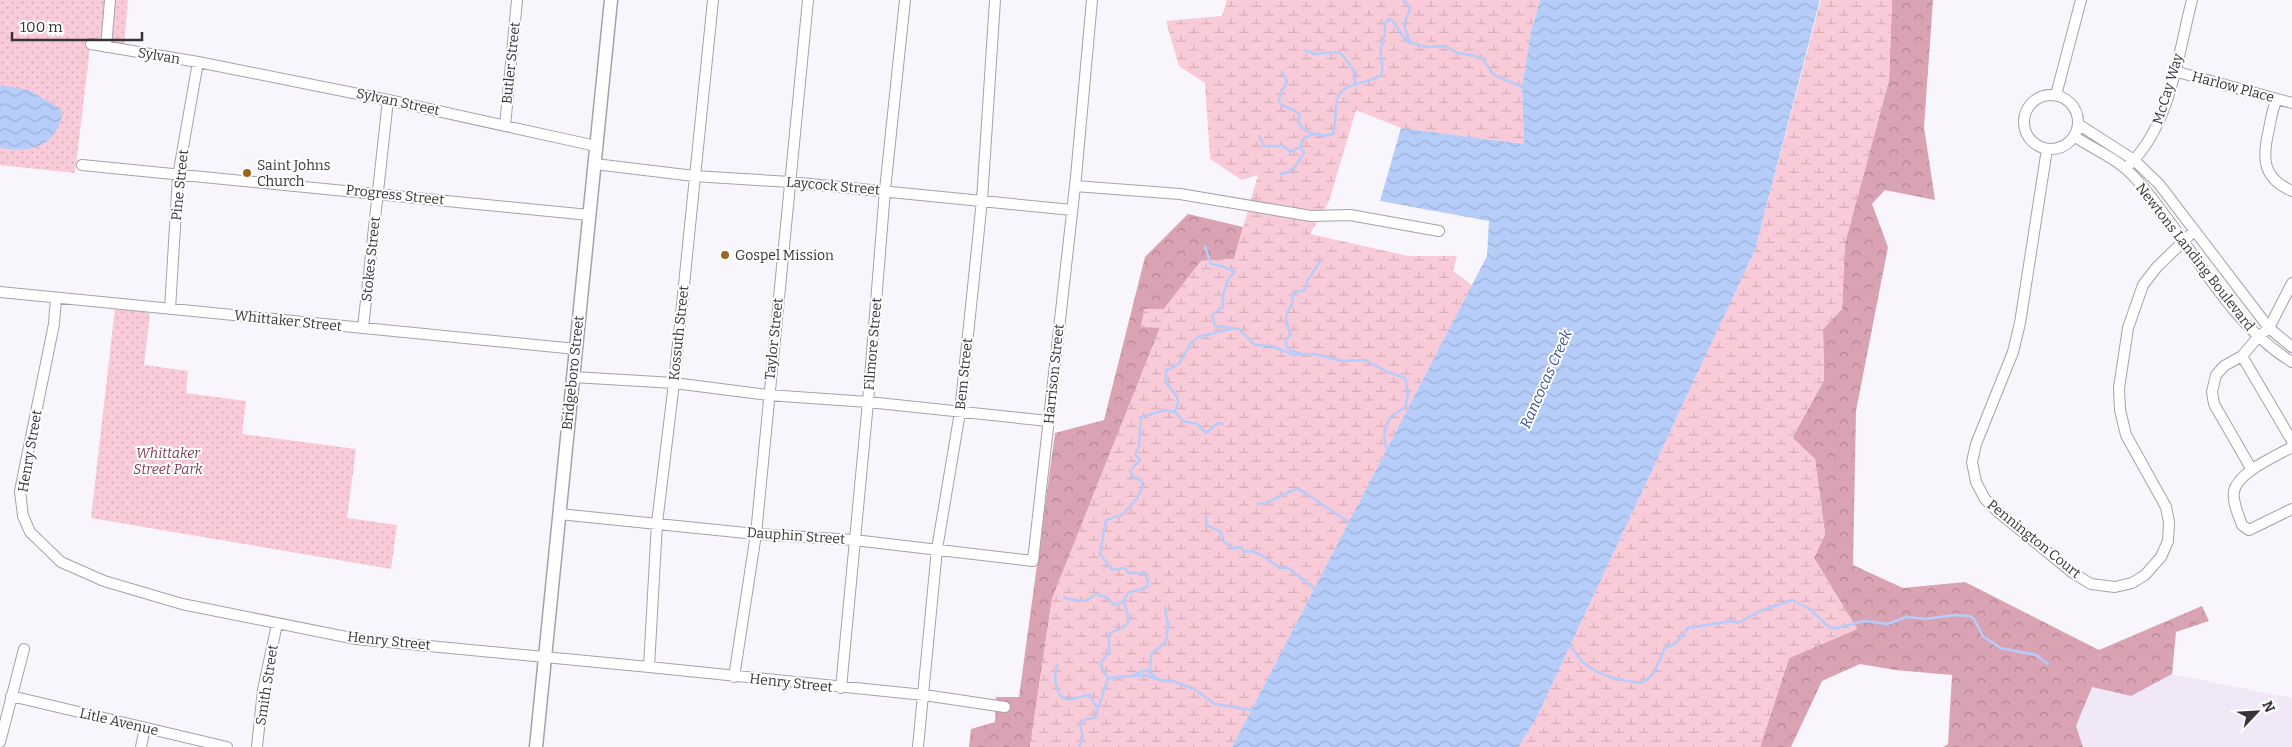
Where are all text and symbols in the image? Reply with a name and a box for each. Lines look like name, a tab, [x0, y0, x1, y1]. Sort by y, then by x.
scale bar	[12, 10, 142, 42]
text: 100 m	[20, 18, 63, 36]
street label: Butler Street	[498, 21, 524, 105]
street label: Sylvan	[137, 44, 181, 68]
street label: McCay Way	[2149, 51, 2187, 127]
street label: Harlow Place	[2190, 68, 2276, 106]
street label: Sylvan Street	[355, 85, 441, 119]
street label: Pine Street	[168, 149, 192, 221]
place label: Saint Johns Church	[257, 157, 330, 190]
marker: Saint Johns Church	[241, 167, 253, 179]
street label: Laycock Street	[785, 173, 881, 199]
street label: Newtons Landing Boulevard	[2132, 180, 2258, 334]
street label: Progress Street	[345, 181, 445, 209]
street label: Stokes Street	[358, 216, 384, 302]
place label: Gospel Mission	[735, 247, 834, 264]
marker: Gospel Mission	[719, 249, 731, 261]
street label: Kossuth Street	[666, 285, 692, 381]
street label: Taylor Street	[761, 297, 787, 381]
street label: Filmore Street	[860, 297, 886, 391]
street label: Whittaker Street	[233, 307, 343, 335]
street label: Bridgeboro Street	[559, 315, 587, 431]
street label: Harrison Street	[1040, 323, 1068, 425]
water label: Rancocas Creek	[1516, 326, 1576, 431]
street label: Bem Street	[952, 337, 976, 411]
street label: Henry Street	[14, 408, 46, 494]
park label: Whittaker Street Park	[133, 445, 203, 478]
street label: Pennington Court	[1984, 496, 2084, 582]
street label: Dauphin Street	[746, 524, 846, 548]
street label: Henry Street	[347, 628, 431, 654]
street label: Smith Street	[252, 643, 282, 727]
street label: Henry Street	[749, 670, 833, 696]
north arrow	[2232, 687, 2282, 737]
text: N	[2258, 698, 2278, 715]
street label: Litle Avenue	[78, 705, 160, 739]

